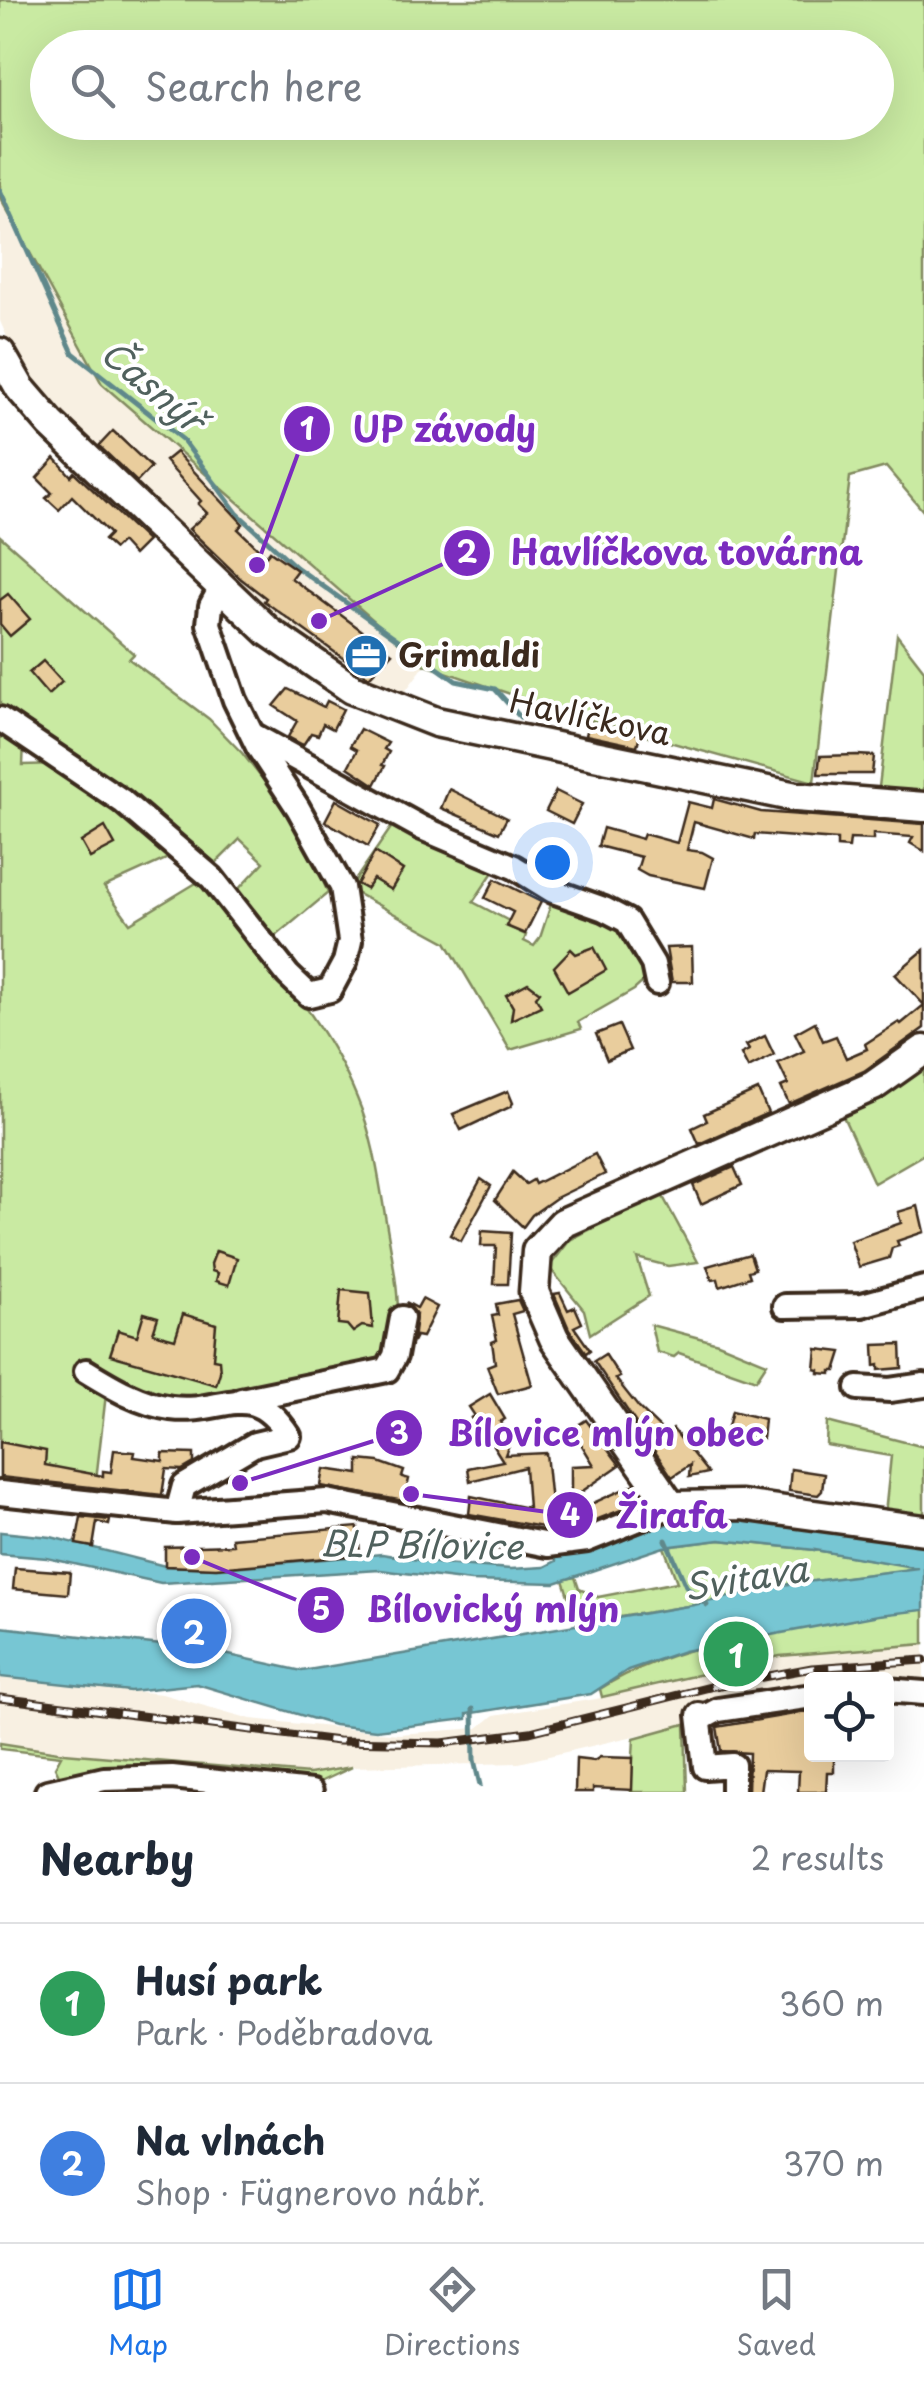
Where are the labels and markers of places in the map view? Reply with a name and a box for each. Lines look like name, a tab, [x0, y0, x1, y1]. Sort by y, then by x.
callout: UP závody	[282, 397, 555, 462]
callout: Havlíčkova továrna	[442, 520, 883, 585]
place label: Grimaldi	[398, 630, 540, 678]
office icon: Grimaldi	[343, 633, 389, 679]
callout: Bílovice mlýn obec	[374, 1401, 788, 1466]
callout: Žirafa	[545, 1483, 748, 1548]
callout: Bílovický mlýn	[296, 1577, 640, 1642]
pin: 2	[162, 1594, 226, 1668]
pin: 1	[704, 1616, 768, 1692]

